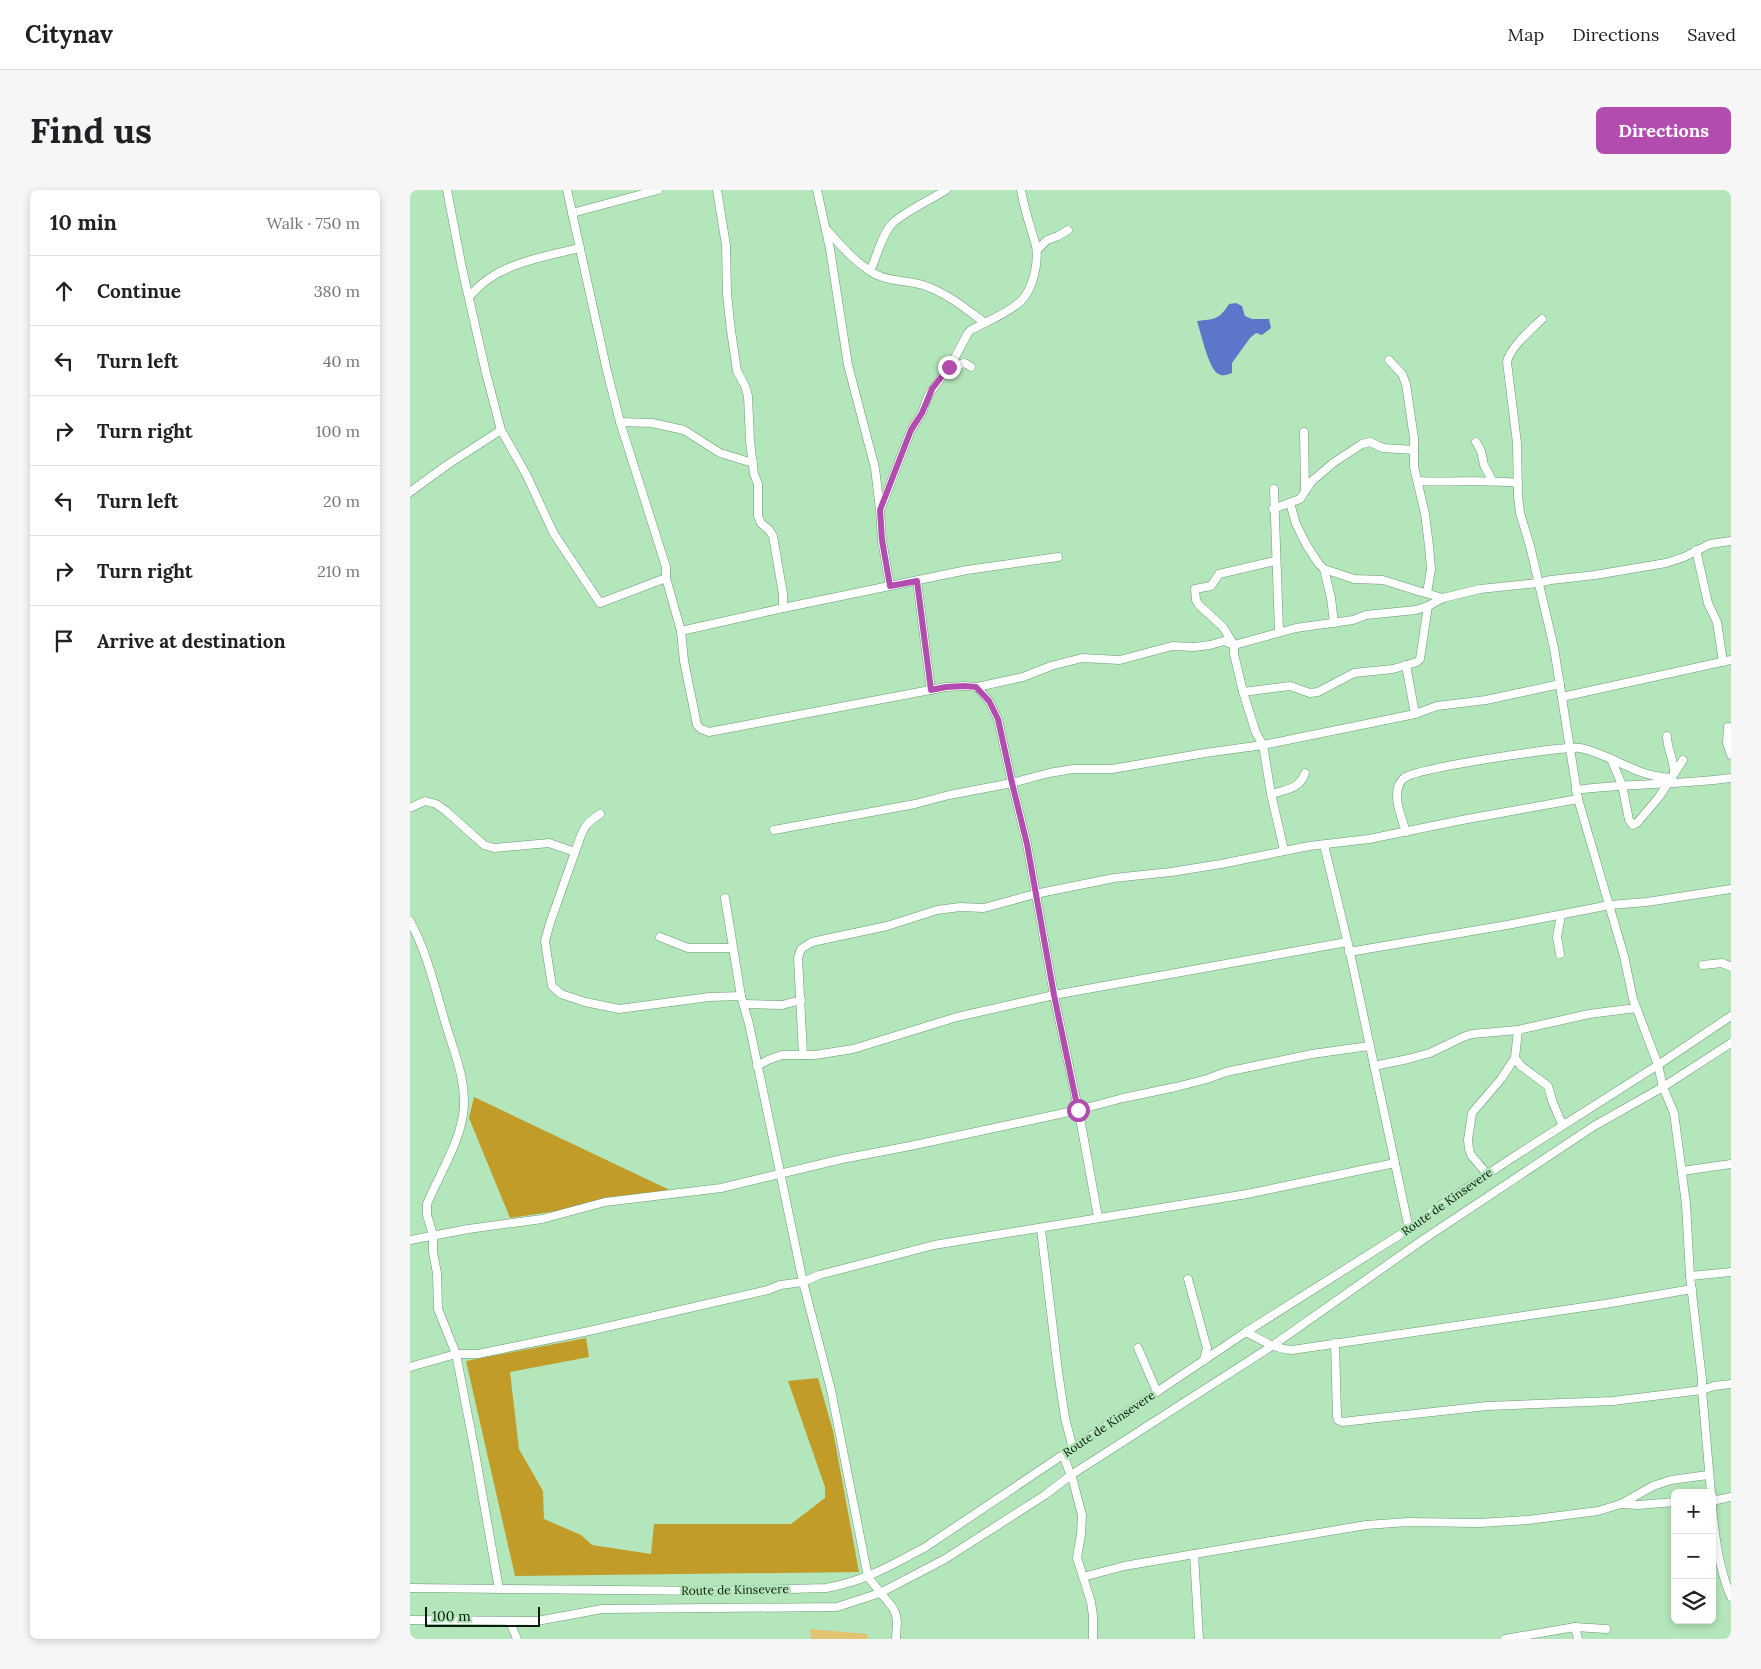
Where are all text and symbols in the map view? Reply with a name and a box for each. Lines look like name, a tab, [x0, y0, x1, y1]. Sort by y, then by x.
text: Citynav	[25, 19, 113, 50]
text: Map	[1508, 23, 1544, 46]
text: Directions	[1572, 23, 1659, 46]
text: Saved	[1687, 23, 1736, 46]
button: Directions	[1596, 107, 1731, 154]
text: Find us	[30, 108, 152, 153]
text: 10 min	[50, 209, 117, 236]
text: Walk · 750 m	[267, 213, 360, 233]
icon: ahead	[50, 277, 78, 305]
text: Continue	[97, 279, 181, 303]
text: 380 m	[314, 281, 360, 301]
icon: left	[50, 347, 78, 375]
text: Turn left	[97, 349, 178, 373]
text: 40 m	[323, 351, 360, 371]
route end	[938, 356, 961, 379]
icon: right	[50, 417, 78, 445]
text: Turn right	[97, 419, 193, 443]
text: 100 m	[316, 421, 360, 441]
icon: left	[50, 487, 78, 515]
text: Turn left	[97, 489, 178, 513]
text: 20 m	[323, 491, 360, 511]
icon: right	[50, 557, 78, 585]
text: Turn right	[97, 559, 193, 583]
text: 210 m	[317, 561, 360, 581]
icon: arrive	[50, 627, 78, 655]
text: Arrive at destination	[97, 629, 286, 653]
route start	[1067, 1099, 1090, 1122]
street label: Route de Kinsevere	[1398, 1164, 1496, 1239]
street label: Route de Kinsevere	[1060, 1387, 1158, 1460]
map controls	[1671, 1489, 1716, 1624]
button: +	[1671, 1489, 1716, 1534]
button: −	[1671, 1534, 1716, 1579]
button: layers	[1671, 1579, 1716, 1624]
street label: Route de Kinsevere	[681, 1581, 789, 1598]
scale bar	[425, 1604, 540, 1627]
text: 100 m	[432, 1607, 471, 1625]

